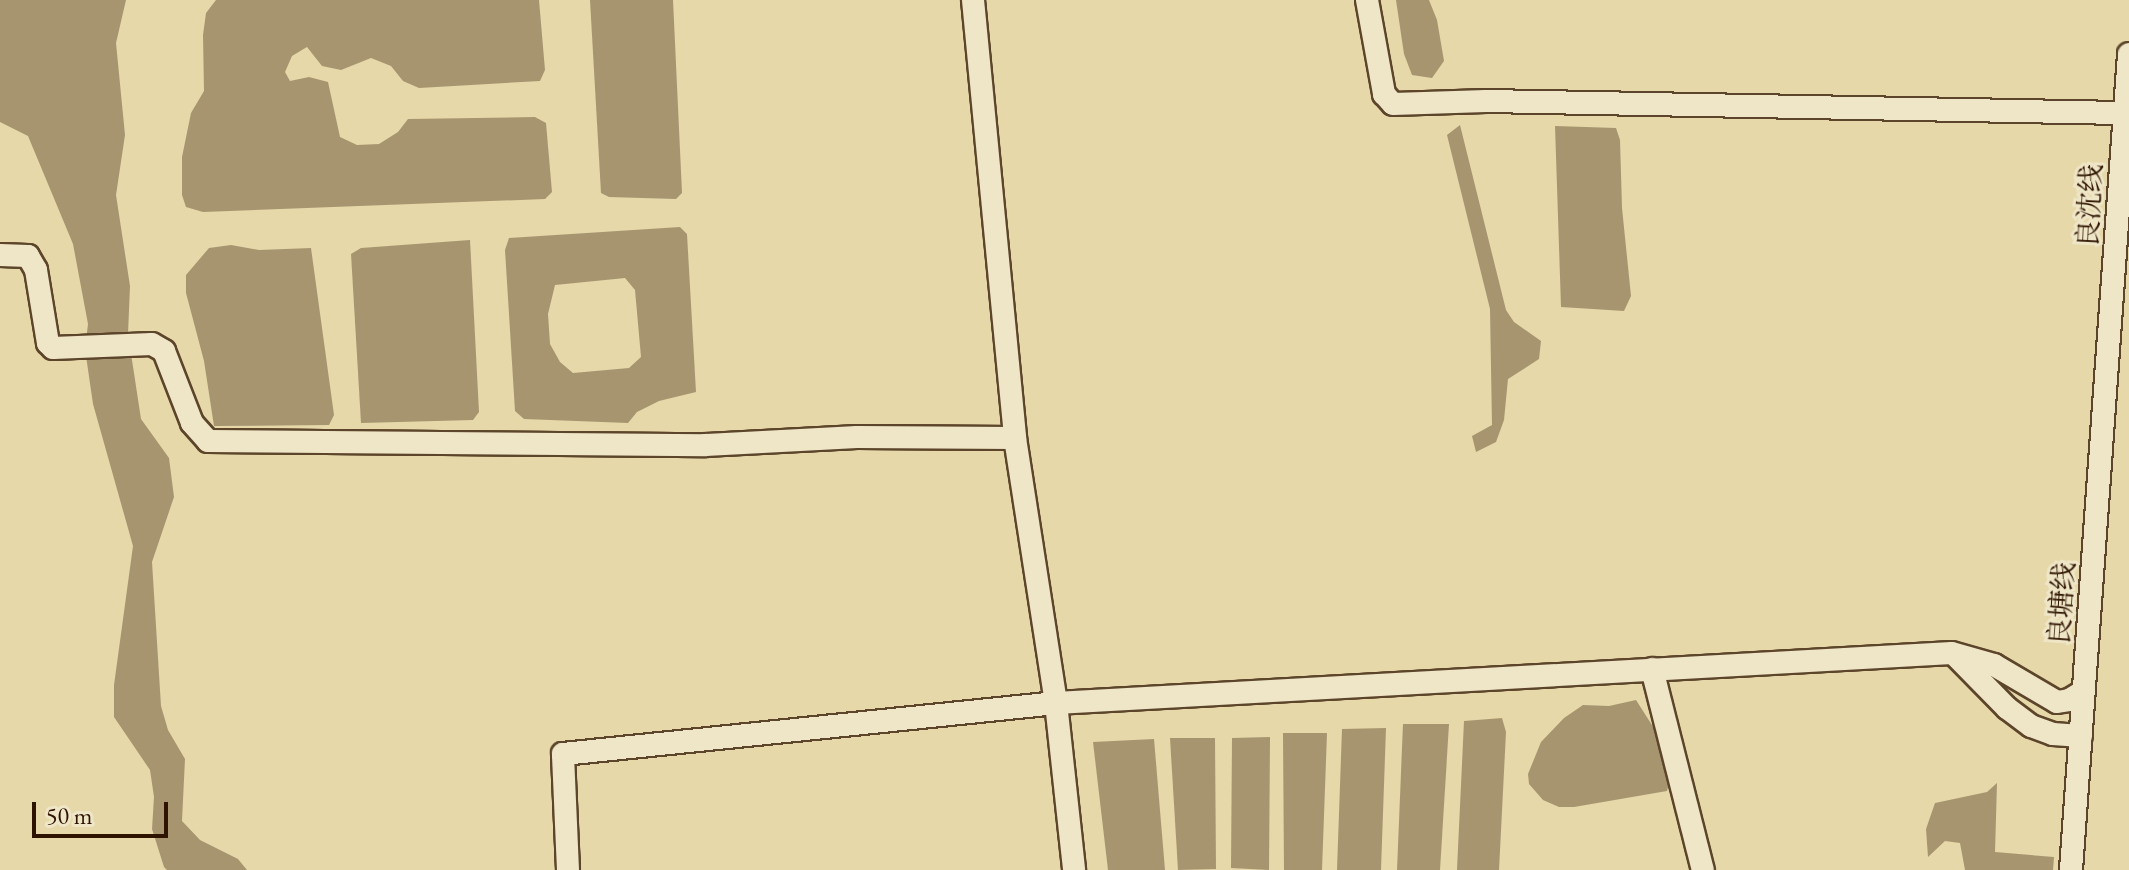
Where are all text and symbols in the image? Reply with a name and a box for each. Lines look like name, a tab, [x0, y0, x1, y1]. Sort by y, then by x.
street label: 良沈线	[2070, 163, 2108, 249]
street label: 良塘线	[2041, 561, 2081, 647]
scale bar	[36, 786, 172, 836]
text: 50 m	[46, 800, 93, 831]

